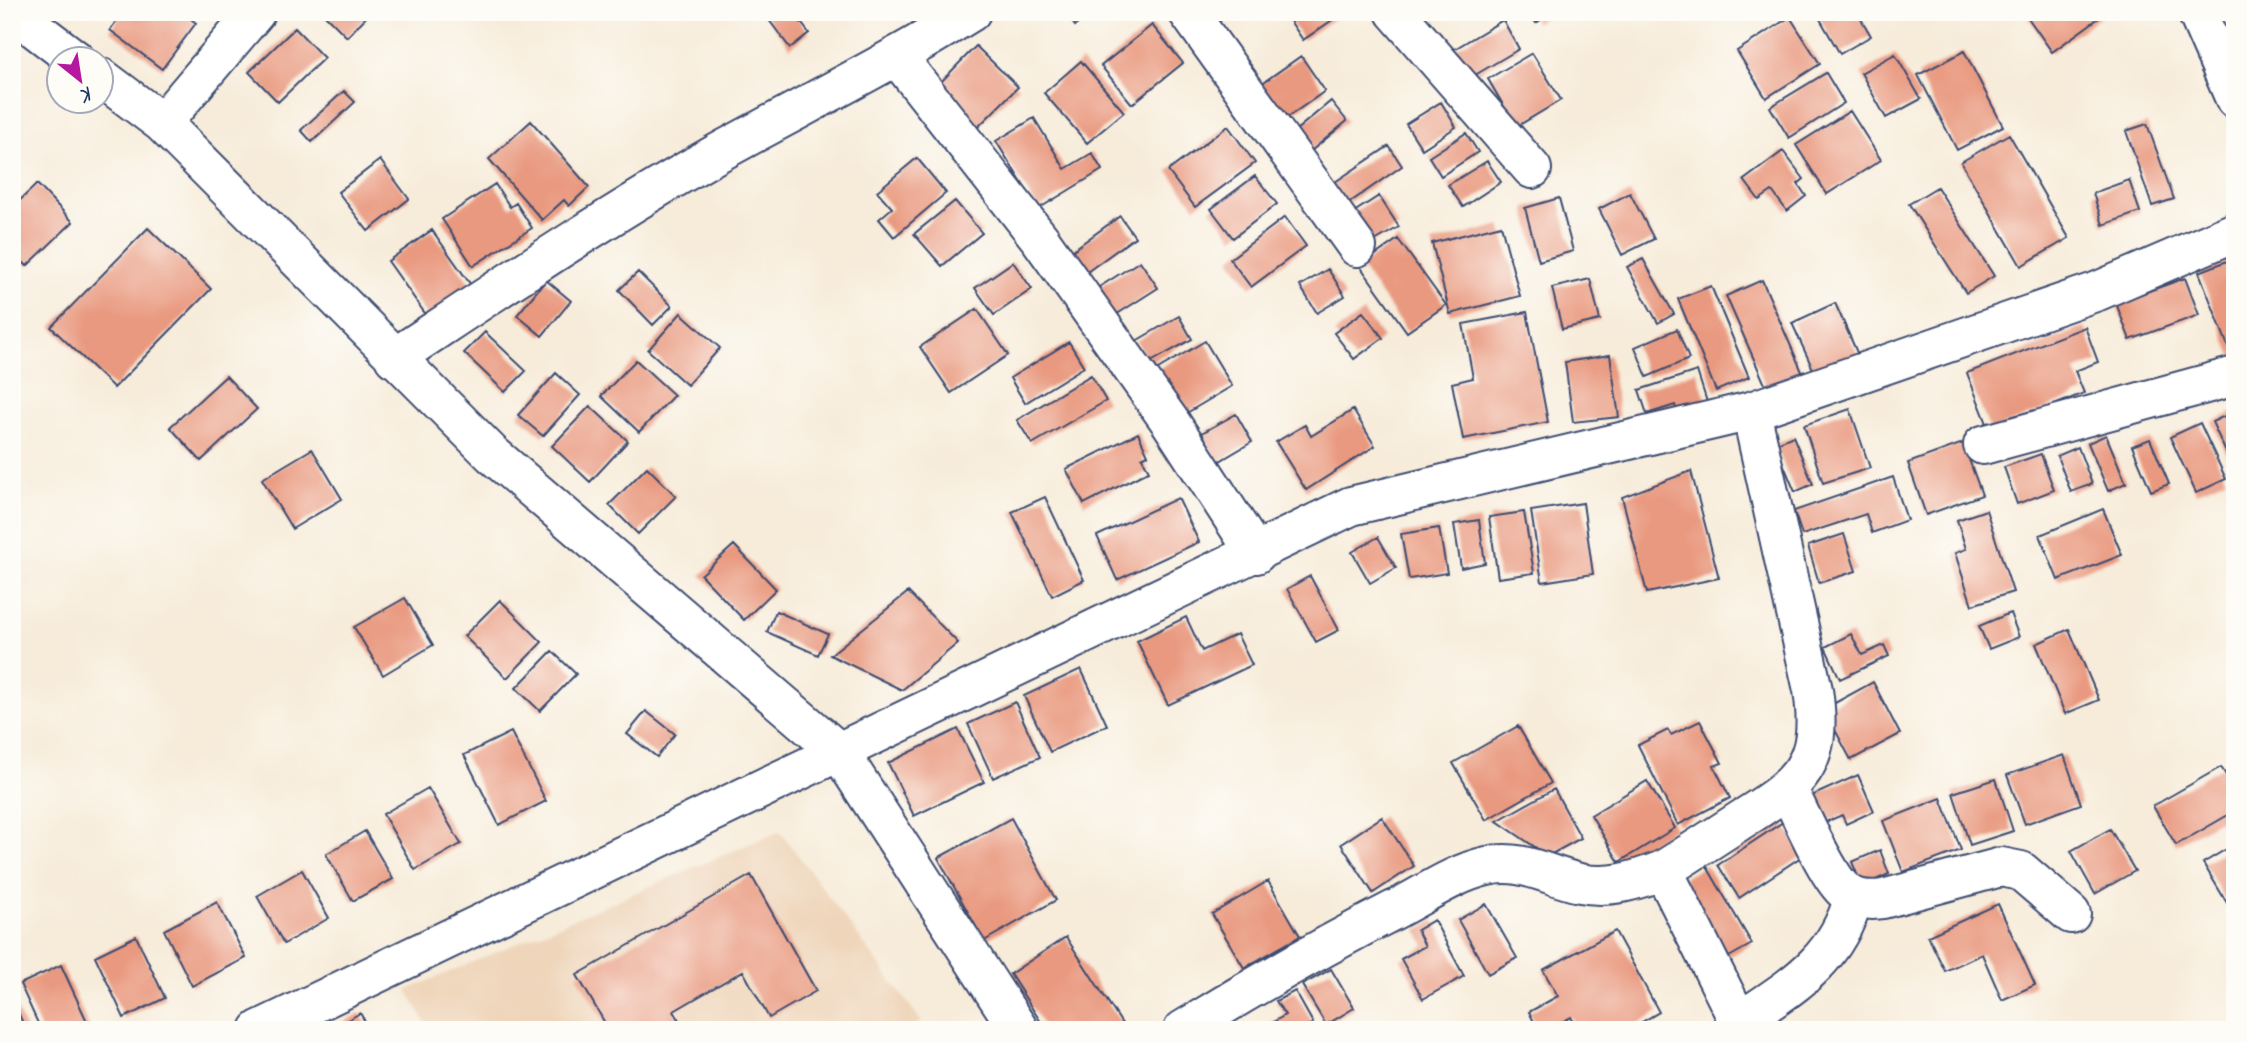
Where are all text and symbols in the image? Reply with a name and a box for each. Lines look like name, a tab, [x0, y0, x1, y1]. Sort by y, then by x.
north arrow	[46, 46, 116, 116]
text: K	[74, 81, 98, 109]

